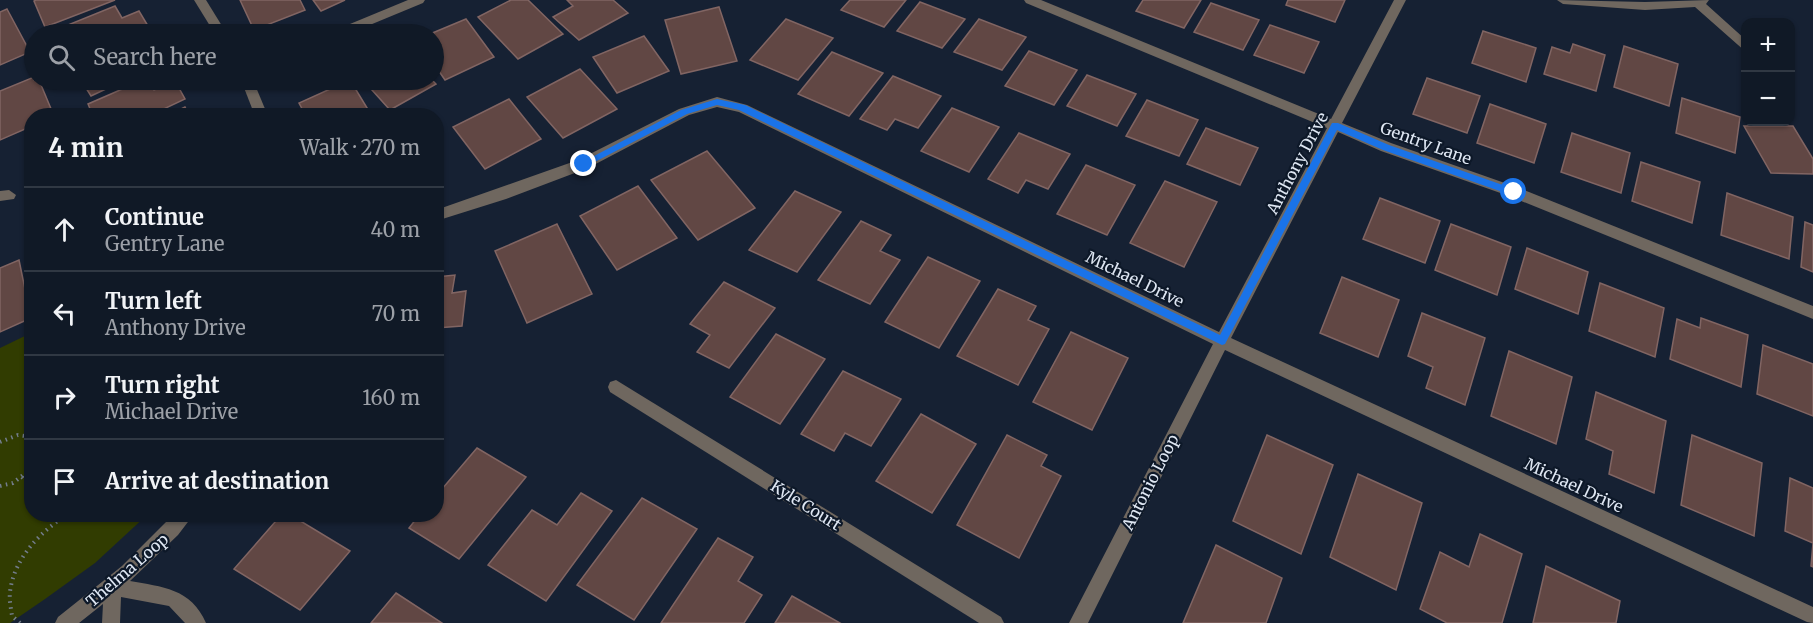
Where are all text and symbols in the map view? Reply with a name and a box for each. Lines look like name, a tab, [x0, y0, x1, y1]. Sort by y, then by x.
map controls	[1741, 18, 1795, 126]
button: +	[1741, 18, 1795, 72]
search box	[24, 24, 444, 90]
icon: search	[45, 41, 78, 74]
text: Search here	[93, 43, 216, 71]
button: −	[1741, 72, 1795, 126]
street label: Anthony Drive	[1261, 109, 1332, 218]
street label: Gentry Lane	[1378, 117, 1474, 169]
text: 4 min	[48, 131, 123, 164]
text: Walk · 270 m	[300, 135, 420, 160]
route end	[570, 150, 596, 176]
route start	[1500, 178, 1526, 204]
text: Continue	[105, 203, 204, 231]
icon: ahead	[48, 213, 81, 246]
text: 40 m	[370, 217, 420, 242]
text: Gentry Lane	[105, 231, 224, 256]
street label: Michael Drive	[1083, 247, 1187, 311]
text: Turn left	[105, 287, 202, 315]
icon: left	[48, 297, 81, 330]
text: 70 m	[372, 301, 420, 326]
text: Anthony Drive	[105, 315, 246, 340]
text: Turn right	[105, 371, 219, 399]
icon: right	[48, 381, 81, 414]
text: 160 m	[362, 385, 420, 410]
text: Michael Drive	[105, 399, 238, 424]
street label: Antonio Loop	[1117, 431, 1183, 534]
street label: Michael Drive	[1521, 453, 1627, 517]
icon: arrive	[48, 465, 81, 498]
text: Arrive at destination	[105, 467, 329, 495]
street label: Kyle Court	[767, 475, 846, 535]
street label: Thelma Loop	[82, 529, 172, 611]

